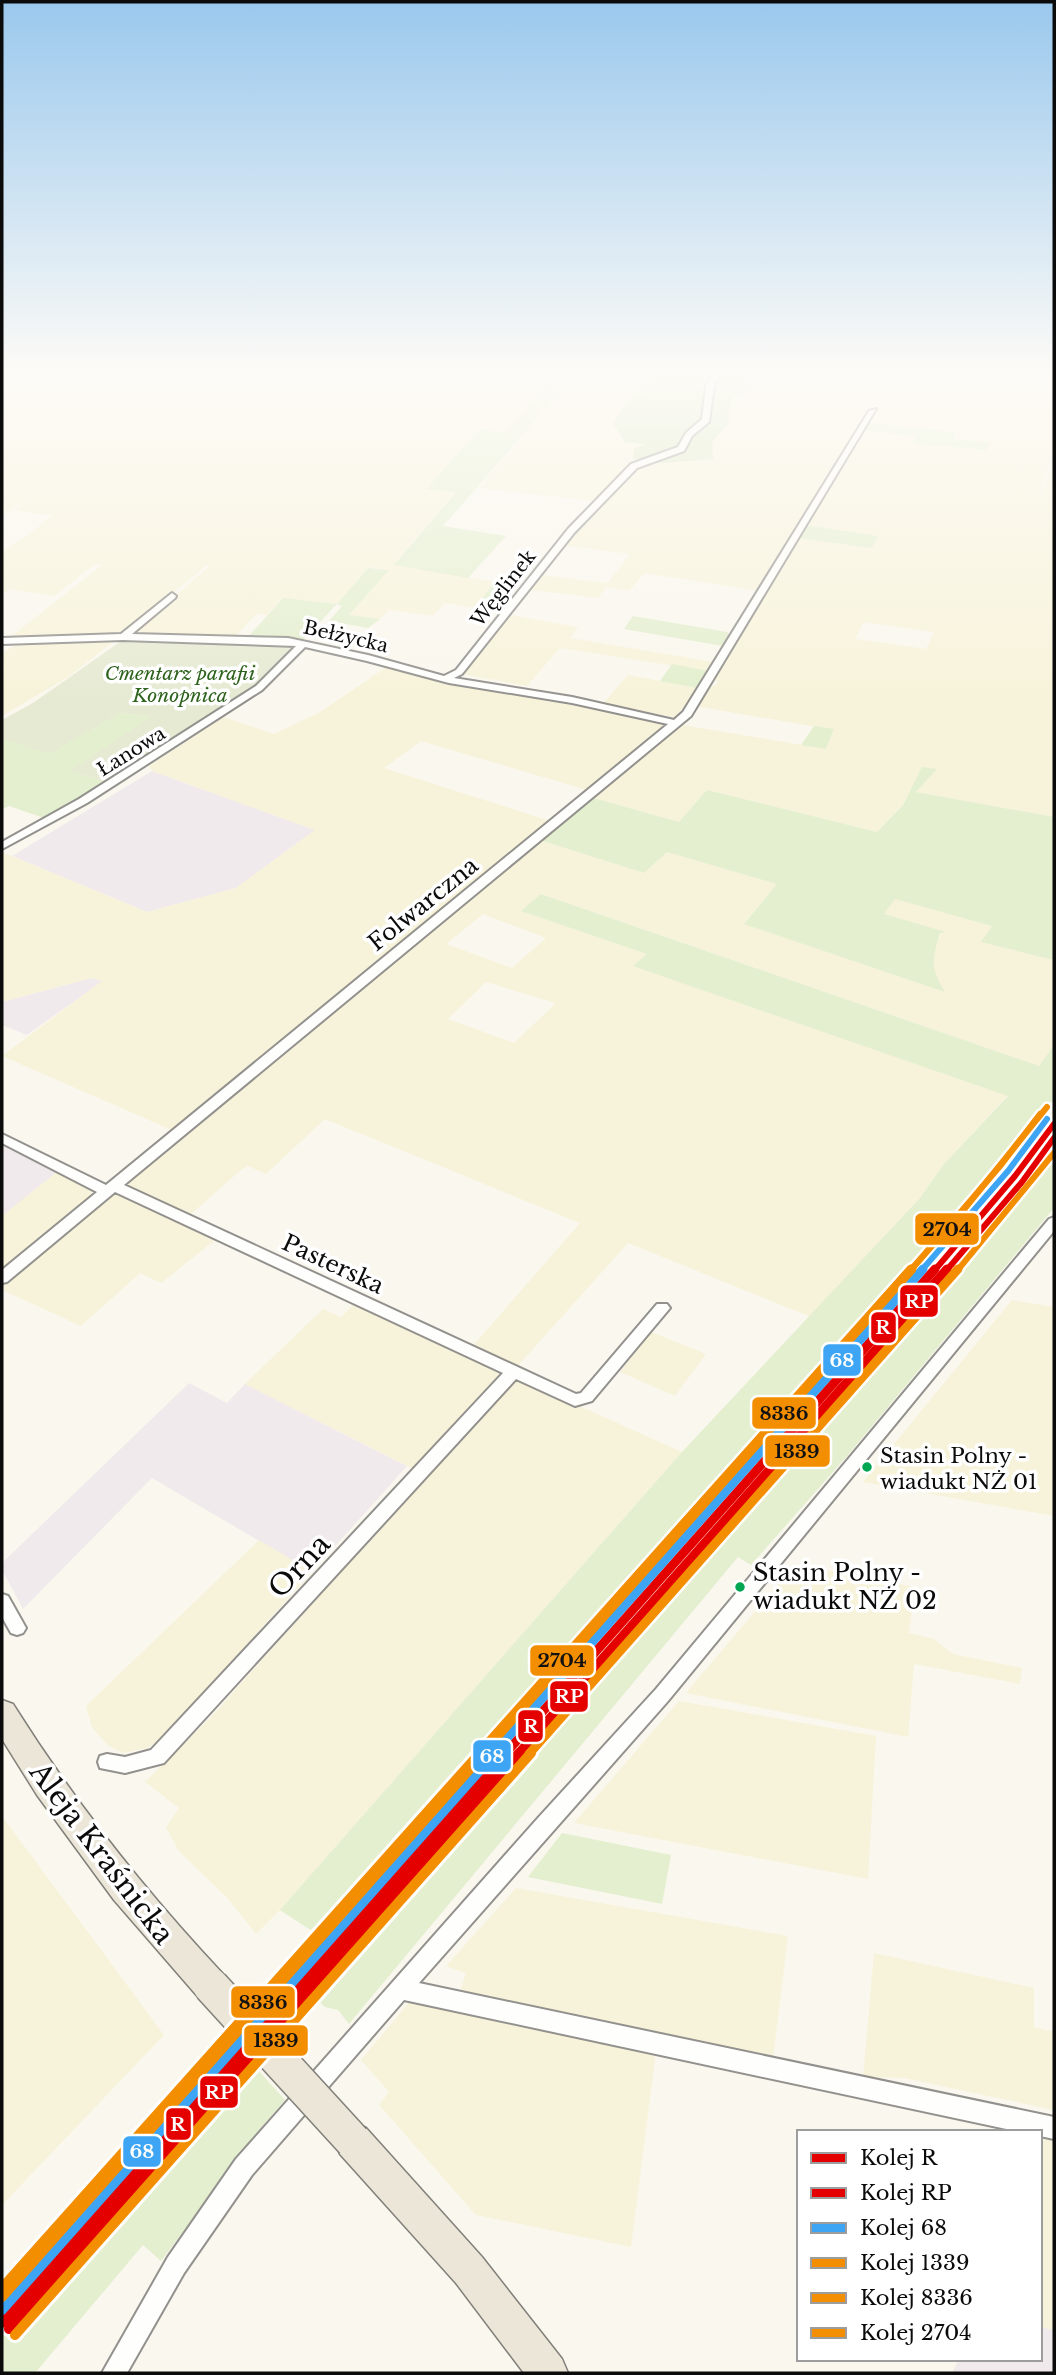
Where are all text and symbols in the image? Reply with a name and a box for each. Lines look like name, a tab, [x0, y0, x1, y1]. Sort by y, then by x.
street label: Węglinek	[466, 545, 541, 632]
street label: Bełżycka	[301, 616, 391, 658]
park label: Cmentarz parafii Konopnica	[105, 662, 256, 707]
street label: Łanowa	[93, 721, 170, 781]
street label: Folwarczna	[362, 851, 484, 957]
line badge: 2704	[914, 1212, 980, 1246]
text: 2704	[922, 1218, 972, 1241]
street label: Pasterska	[278, 1228, 389, 1300]
line badge: RP	[899, 1284, 939, 1318]
text: RP	[904, 1290, 934, 1313]
line badge: R	[870, 1311, 897, 1344]
text: R	[875, 1316, 892, 1339]
line badge: 68	[822, 1343, 862, 1377]
text: 68	[830, 1349, 854, 1372]
line badge: 8336	[751, 1396, 817, 1430]
text: 8336	[759, 1402, 809, 1425]
line badge: 1339	[764, 1434, 831, 1468]
text: 1339	[774, 1440, 820, 1463]
place label: Stasin Polny - wiadukt NŻ 01	[880, 1443, 1037, 1495]
marker: Stasin Polny - wiadukt NŻ 01	[860, 1460, 874, 1474]
street label: Orna	[261, 1527, 338, 1606]
place label: Stasin Polny - wiadukt NŻ 02	[753, 1558, 937, 1615]
marker: Stasin Polny - wiadukt NŻ 02	[733, 1580, 747, 1594]
line badge: 2704	[529, 1644, 595, 1677]
text: 2704	[537, 1649, 587, 1672]
line badge: RP	[549, 1680, 589, 1713]
text: RP	[554, 1685, 584, 1708]
line badge: R	[517, 1709, 544, 1743]
text: R	[523, 1715, 540, 1738]
line badge: 68	[472, 1739, 512, 1773]
text: 68	[480, 1745, 504, 1768]
street label: Aleja Kraśnicka	[21, 1755, 182, 1951]
line badge: 8336	[230, 1985, 296, 2019]
text: 8336	[238, 1991, 288, 2014]
line badge: 1339	[243, 2024, 309, 2057]
text: 1339	[253, 2029, 299, 2052]
line badge: RP	[199, 2075, 239, 2109]
text: RP	[204, 2081, 234, 2104]
line badge: R	[165, 2107, 192, 2141]
text: R	[170, 2113, 187, 2136]
legend	[797, 2130, 1042, 2361]
line badge: 68	[122, 2135, 162, 2168]
text: 68	[130, 2140, 154, 2163]
text: Kolej R	[860, 2145, 939, 2171]
text: Kolej RP	[860, 2180, 952, 2206]
text: Kolej 68	[860, 2215, 947, 2241]
text: Kolej 1339	[860, 2250, 970, 2276]
text: Kolej 8336	[860, 2285, 973, 2311]
text: Kolej 2704	[860, 2320, 972, 2346]

